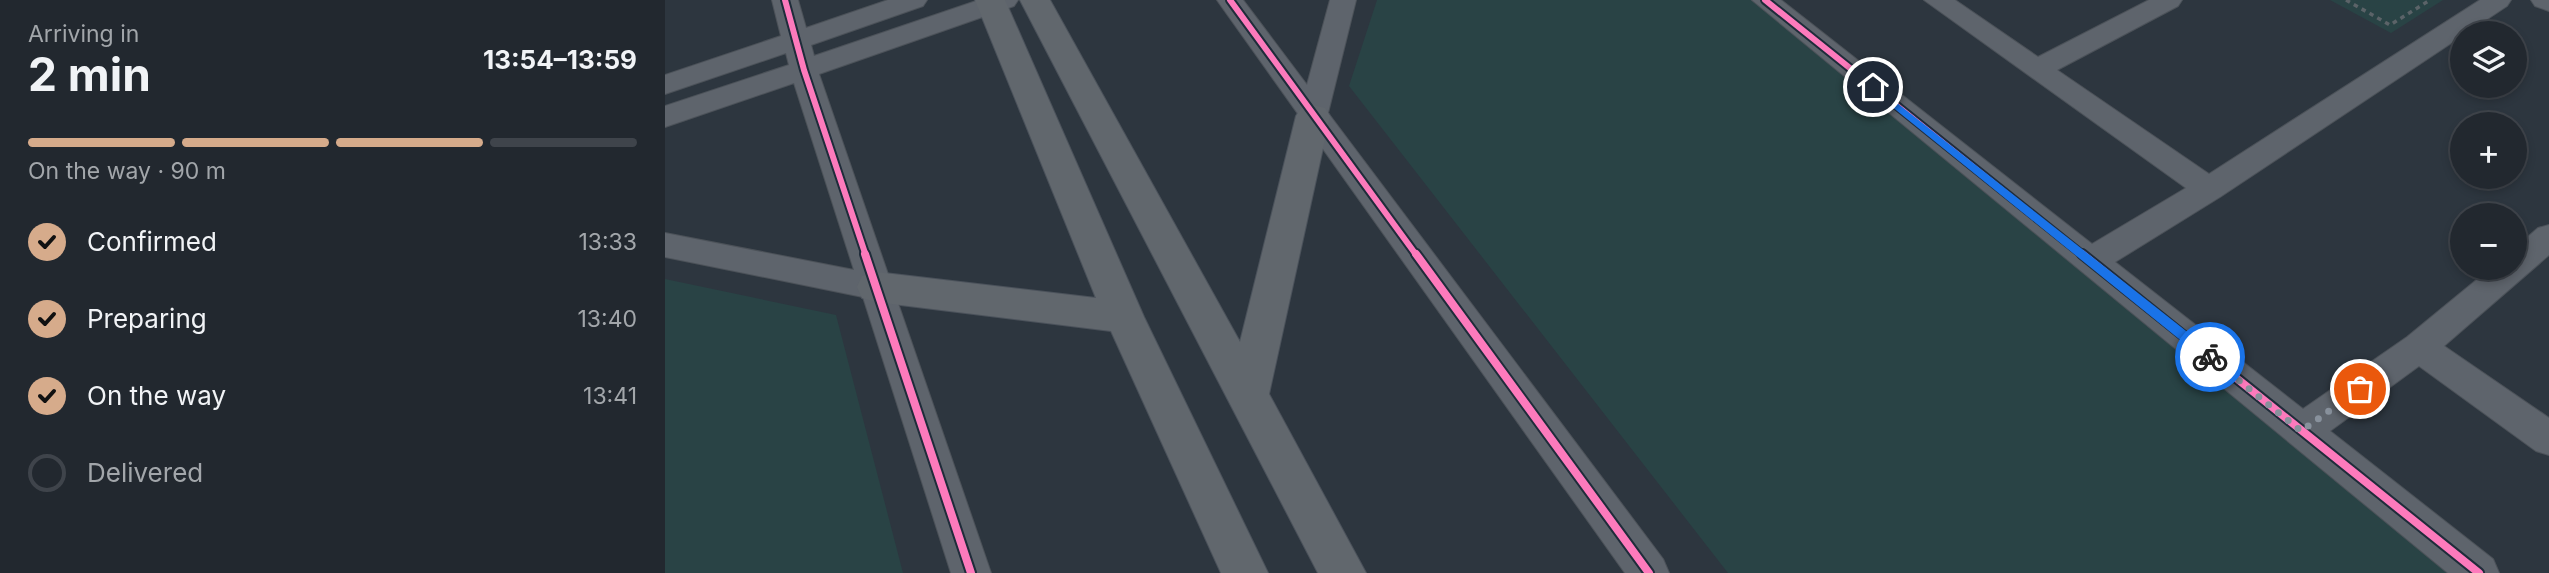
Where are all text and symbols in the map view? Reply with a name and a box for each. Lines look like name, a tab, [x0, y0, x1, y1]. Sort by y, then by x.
text: Arriving in	[28, 20, 139, 48]
map controls	[2450, 21, 2527, 280]
button: layers	[2450, 21, 2527, 98]
text: 13:54–13:59	[483, 44, 637, 75]
text: 2 min	[28, 46, 151, 102]
pin	[1843, 57, 1903, 117]
icon: home	[1854, 68, 1892, 106]
button: +	[2450, 112, 2527, 189]
text: On the way · 90 m	[28, 157, 226, 185]
button: −	[2450, 203, 2527, 280]
icon: check	[28, 223, 66, 261]
text: Confirmed	[87, 226, 217, 257]
text: 13:33	[578, 228, 637, 256]
icon: check	[28, 300, 66, 338]
text: Preparing	[87, 303, 207, 334]
text: 13:40	[577, 305, 637, 333]
courier	[2175, 322, 2245, 392]
icon: bike	[2191, 338, 2229, 376]
pin	[2330, 359, 2390, 419]
icon: bag	[2341, 370, 2379, 408]
icon: check	[28, 377, 66, 415]
text: On the way	[87, 380, 226, 411]
text: 13:41	[583, 382, 637, 410]
text: Delivered	[87, 457, 203, 488]

